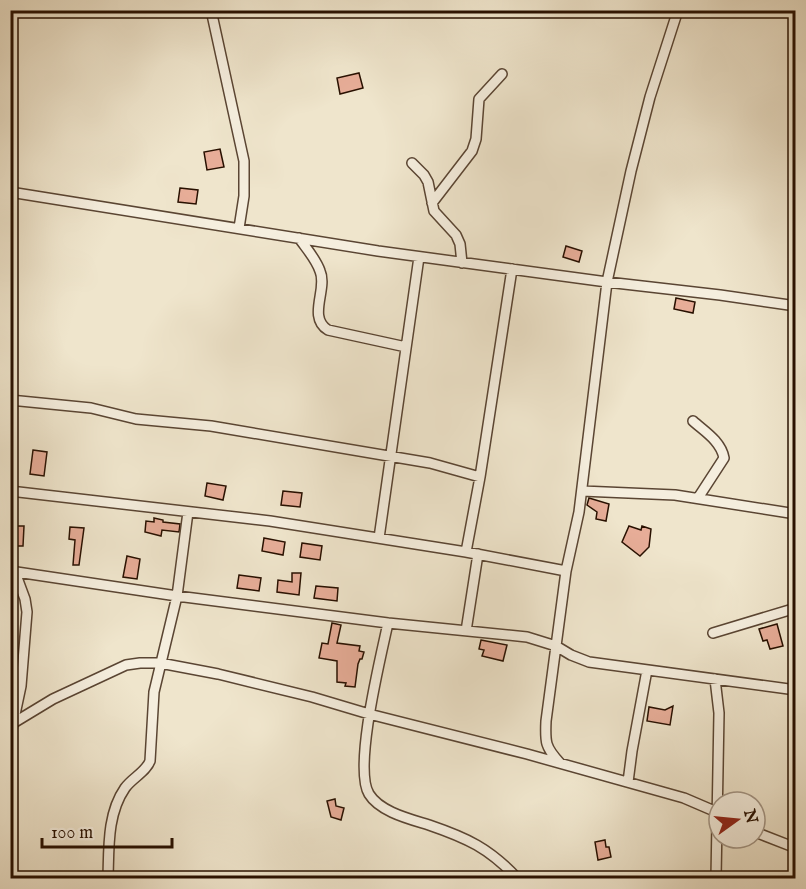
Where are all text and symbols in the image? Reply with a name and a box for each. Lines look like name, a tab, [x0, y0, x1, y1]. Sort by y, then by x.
north arrow	[707, 790, 767, 850]
text: N	[738, 806, 761, 826]
scale bar	[42, 811, 172, 849]
text: 100 m	[51, 822, 93, 845]

